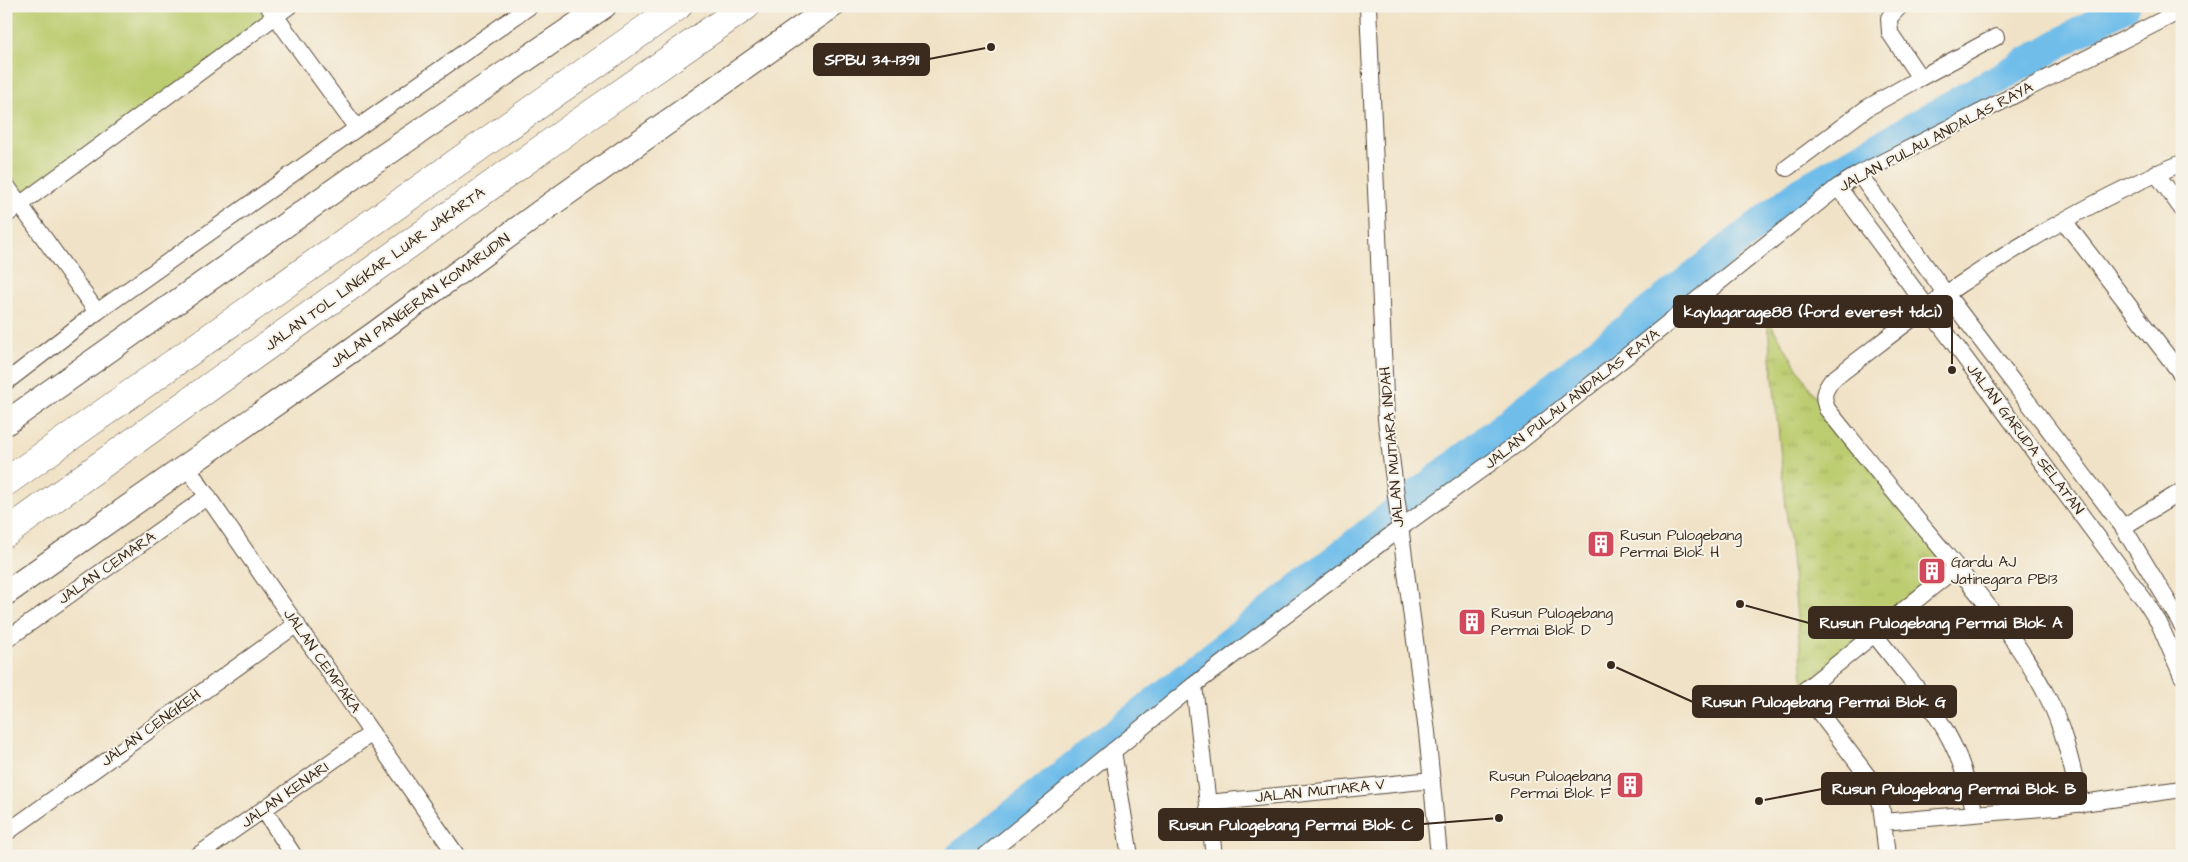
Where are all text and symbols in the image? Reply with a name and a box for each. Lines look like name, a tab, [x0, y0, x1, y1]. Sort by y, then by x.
callout: SPBU 34-13911	[814, 44, 929, 75]
text: SPBU 34-13911	[824, 49, 920, 71]
street label: JALAN PULAU ANDALAS RAYA	[1835, 77, 2037, 197]
street label: JALAN TOL LINGKAR LUAR JAKARTA	[261, 182, 490, 356]
street label: JALAN PANGERAN KOMARUDIN	[326, 228, 514, 374]
callout: kaylagarage88 (ford everest tdci)	[1674, 296, 1952, 327]
text: kaylagarage88 (ford everest tdci)	[1684, 301, 1943, 325]
street label: JALAN PULAU ANDALAS RAYA	[1480, 324, 1664, 474]
street label: JALAN GARUDA SELATAN	[1961, 359, 2089, 519]
street label: JALAN MUTIARA INDAH	[1375, 366, 1409, 528]
place label: Rusun Pulogebang Permai Blok H	[1620, 525, 1742, 563]
street label: JALAN CEMARA	[54, 526, 160, 610]
building icon: Rusun Pulogebang Permai Blok H	[1586, 529, 1616, 559]
place label: Gardu AJ Jatinegara PB13	[1951, 552, 2058, 591]
building icon: Gardu AJ Jatinegara PB13	[1917, 556, 1947, 586]
place label: Rusun Pulogebang Permai Blok D	[1491, 603, 1613, 641]
street label: JALAN CEMPAKA	[278, 605, 366, 718]
building icon: Rusun Pulogebang Permai Blok D	[1457, 607, 1487, 637]
callout: Rusun Pulogebang Permai Blok A	[1809, 607, 2072, 638]
text: Rusun Pulogebang Permai Blok A	[1819, 612, 2063, 636]
street label: JALAN CENGKEH	[97, 684, 205, 772]
callout: Rusun Pulogebang Permai Blok G	[1693, 686, 1956, 717]
text: Rusun Pulogebang Permai Blok G	[1702, 691, 1947, 715]
street label: JALAN KENARI	[237, 757, 333, 833]
place label: Rusun Pulogebang Permai Blok F	[1489, 766, 1612, 804]
building icon: Rusun Pulogebang Permai Blok F	[1615, 770, 1645, 800]
callout: Rusun Pulogebang Permai Blok B	[1822, 773, 2086, 804]
street label: JALAN MUTIARA V	[1254, 774, 1387, 808]
text: Rusun Pulogebang Permai Blok B	[1832, 778, 2077, 802]
callout: Rusun Pulogebang Permai Blok C	[1159, 809, 1423, 840]
text: Rusun Pulogebang Permai Blok C	[1169, 814, 1414, 838]

